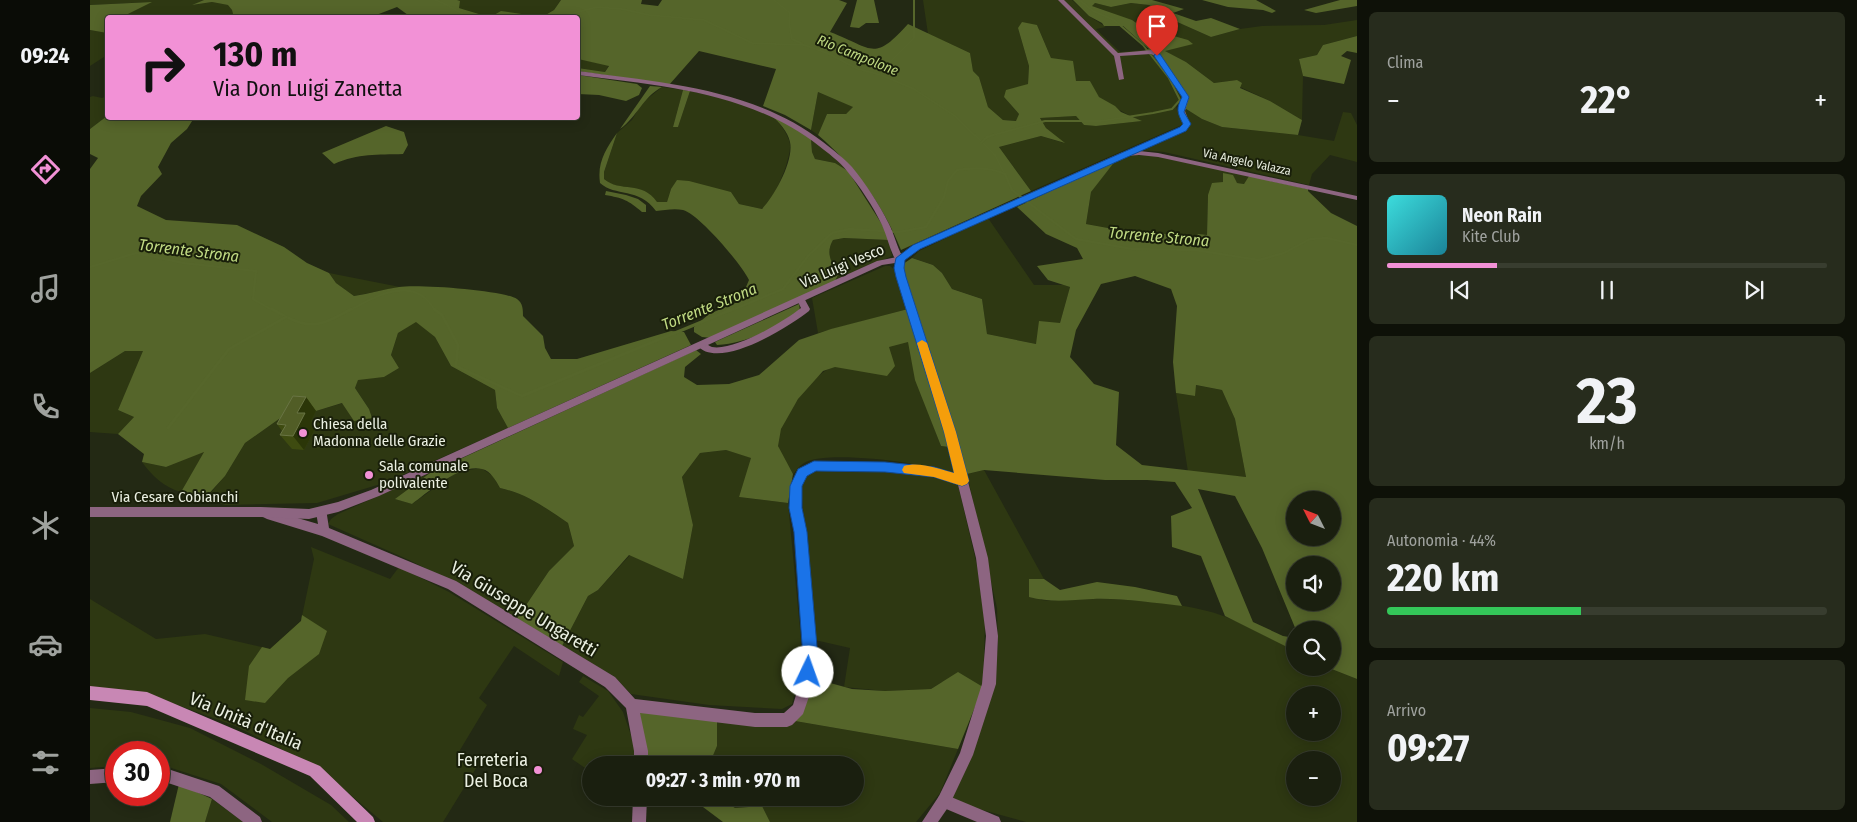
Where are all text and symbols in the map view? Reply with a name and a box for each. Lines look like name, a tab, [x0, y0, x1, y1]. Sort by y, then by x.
pin	[1136, 5, 1178, 56]
icon: arrive	[1143, 12, 1171, 40]
water label: Rio Campolone	[815, 31, 901, 80]
text: 130 m	[213, 33, 297, 75]
icon: right	[130, 35, 195, 100]
text: 09:24	[20, 42, 70, 69]
text: Clima	[1387, 53, 1423, 72]
text: Via Don Luigi Zanetta	[213, 75, 403, 102]
text: 22°	[1580, 77, 1633, 123]
text: −	[1387, 84, 1400, 117]
text: +	[1814, 84, 1827, 117]
street label: Via Angelo Valazza	[1202, 146, 1292, 178]
icon: directions	[28, 152, 63, 187]
text: Neon Rain	[1462, 204, 1542, 227]
water label: Torrente Strona	[1108, 223, 1210, 250]
text: Kite Club	[1462, 227, 1520, 246]
water label: Torrente Strona	[138, 235, 240, 266]
street label: Via Luigi Vesco	[797, 240, 887, 292]
icon: music	[28, 271, 63, 306]
icon: previous	[1446, 276, 1474, 304]
icon: pause	[1593, 276, 1621, 304]
icon: next	[1740, 276, 1768, 304]
water label: Torrente Strona	[659, 279, 759, 334]
text: 23	[1577, 362, 1637, 440]
icon: phone	[28, 389, 63, 424]
place label: Chiesa della Madonna delle Grazie	[313, 415, 446, 450]
marker: Chiesa della Madonna delle Grazie	[297, 427, 309, 439]
text: km/h	[1589, 434, 1625, 453]
place label: Sala comunale polivalente	[379, 457, 468, 492]
marker: Sala comunale polivalente	[363, 469, 375, 481]
street label: Via Cesare Cobianchi	[112, 488, 238, 506]
north arrow	[1286, 491, 1341, 546]
map controls	[1286, 491, 1341, 806]
icon: climate	[28, 508, 63, 543]
text: Autonomia · 44%	[1387, 531, 1496, 550]
text: 220 km	[1387, 555, 1499, 601]
street label: Via Giuseppe Ungaretti	[446, 556, 602, 662]
button: sound	[1286, 556, 1341, 611]
button: search	[1286, 621, 1341, 676]
icon: car	[28, 627, 63, 662]
position arrow	[781, 645, 833, 697]
button: +	[1286, 686, 1341, 741]
street label: Via Unità d'Italia	[186, 687, 306, 755]
text: Arrivo	[1387, 701, 1426, 720]
text: 09:27	[1387, 725, 1469, 771]
speed limit sign: 30	[105, 741, 170, 806]
icon: filters	[28, 745, 63, 780]
place label: Ferreteria Del Boca	[457, 749, 528, 792]
button: −	[1286, 751, 1341, 806]
marker: Ferreteria Del Boca	[532, 764, 544, 776]
text: 09:27 · 3 min · 970 m	[646, 769, 800, 792]

